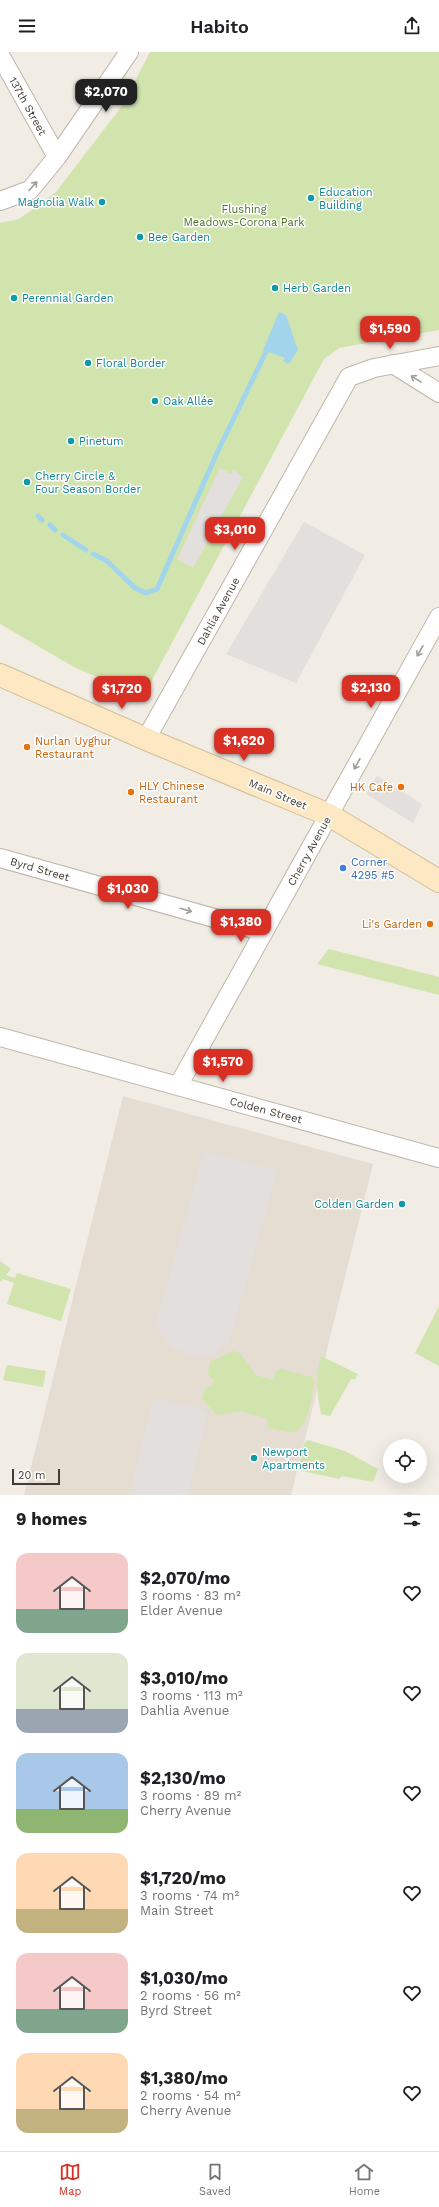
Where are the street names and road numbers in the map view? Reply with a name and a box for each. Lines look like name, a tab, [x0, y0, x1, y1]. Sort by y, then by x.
street label: 137th Street	[6, 75, 49, 138]
street label: Dahlia Avenue	[194, 575, 242, 647]
street label: Main Street	[247, 776, 309, 813]
street label: Cherry Avenue	[285, 814, 334, 888]
street label: Byrd Street	[9, 855, 71, 884]
street label: Colden Street	[228, 1095, 304, 1126]

